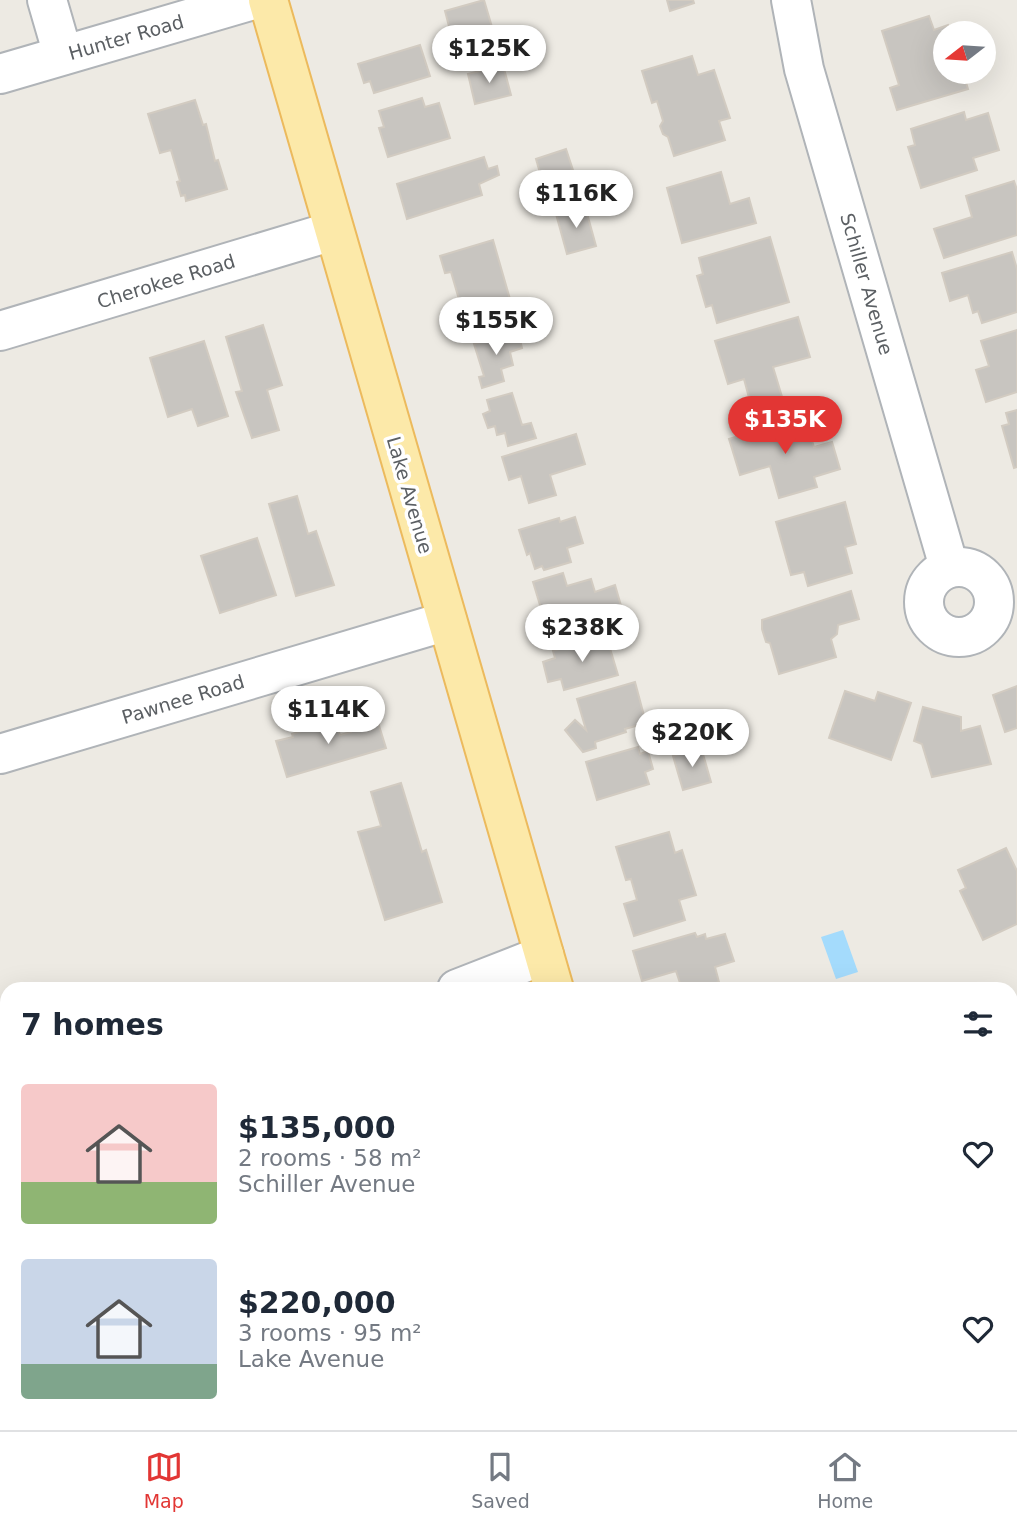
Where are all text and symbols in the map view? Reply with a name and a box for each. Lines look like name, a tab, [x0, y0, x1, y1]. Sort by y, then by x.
street label: Hunter Road	[66, 10, 186, 64]
north arrow	[933, 21, 996, 84]
map controls	[933, 21, 996, 84]
pin: $125K	[440, 25, 538, 85]
text: $125K	[448, 35, 530, 61]
pin: $116K	[527, 170, 625, 230]
text: $116K	[535, 180, 617, 206]
street label: Schiller Avenue	[836, 211, 898, 357]
street label: Cherokee Road	[94, 250, 238, 312]
pin: $155K	[447, 298, 545, 357]
text: $155K	[455, 307, 537, 333]
pin: $135K	[736, 396, 834, 456]
text: $135K	[744, 406, 826, 432]
street label: Lake Avenue	[383, 434, 437, 556]
pin: $238K	[533, 604, 631, 664]
text: $238K	[541, 614, 623, 640]
street label: Pawnee Road	[119, 670, 247, 728]
pin: $114K	[279, 686, 377, 746]
text: $114K	[287, 696, 369, 722]
pin: $220K	[643, 710, 741, 769]
text: $220K	[651, 719, 733, 745]
icon: filters	[959, 1005, 997, 1043]
text: 7 homes	[21, 1007, 164, 1042]
text: $135,000	[238, 1110, 396, 1145]
icon: home	[77, 1112, 161, 1196]
icon: heart	[959, 1135, 997, 1173]
text: 2 rooms · 58 m²	[238, 1145, 422, 1171]
text: Schiller Avenue	[238, 1171, 415, 1197]
text: $220,000	[238, 1285, 396, 1320]
icon: home	[77, 1287, 161, 1371]
icon: heart	[959, 1310, 997, 1348]
text: 3 rooms · 95 m²	[238, 1320, 422, 1346]
text: Lake Avenue	[238, 1346, 384, 1372]
tab: Map	[144, 1448, 184, 1512]
tab: Saved	[471, 1448, 530, 1512]
tab: Home	[817, 1448, 873, 1512]

